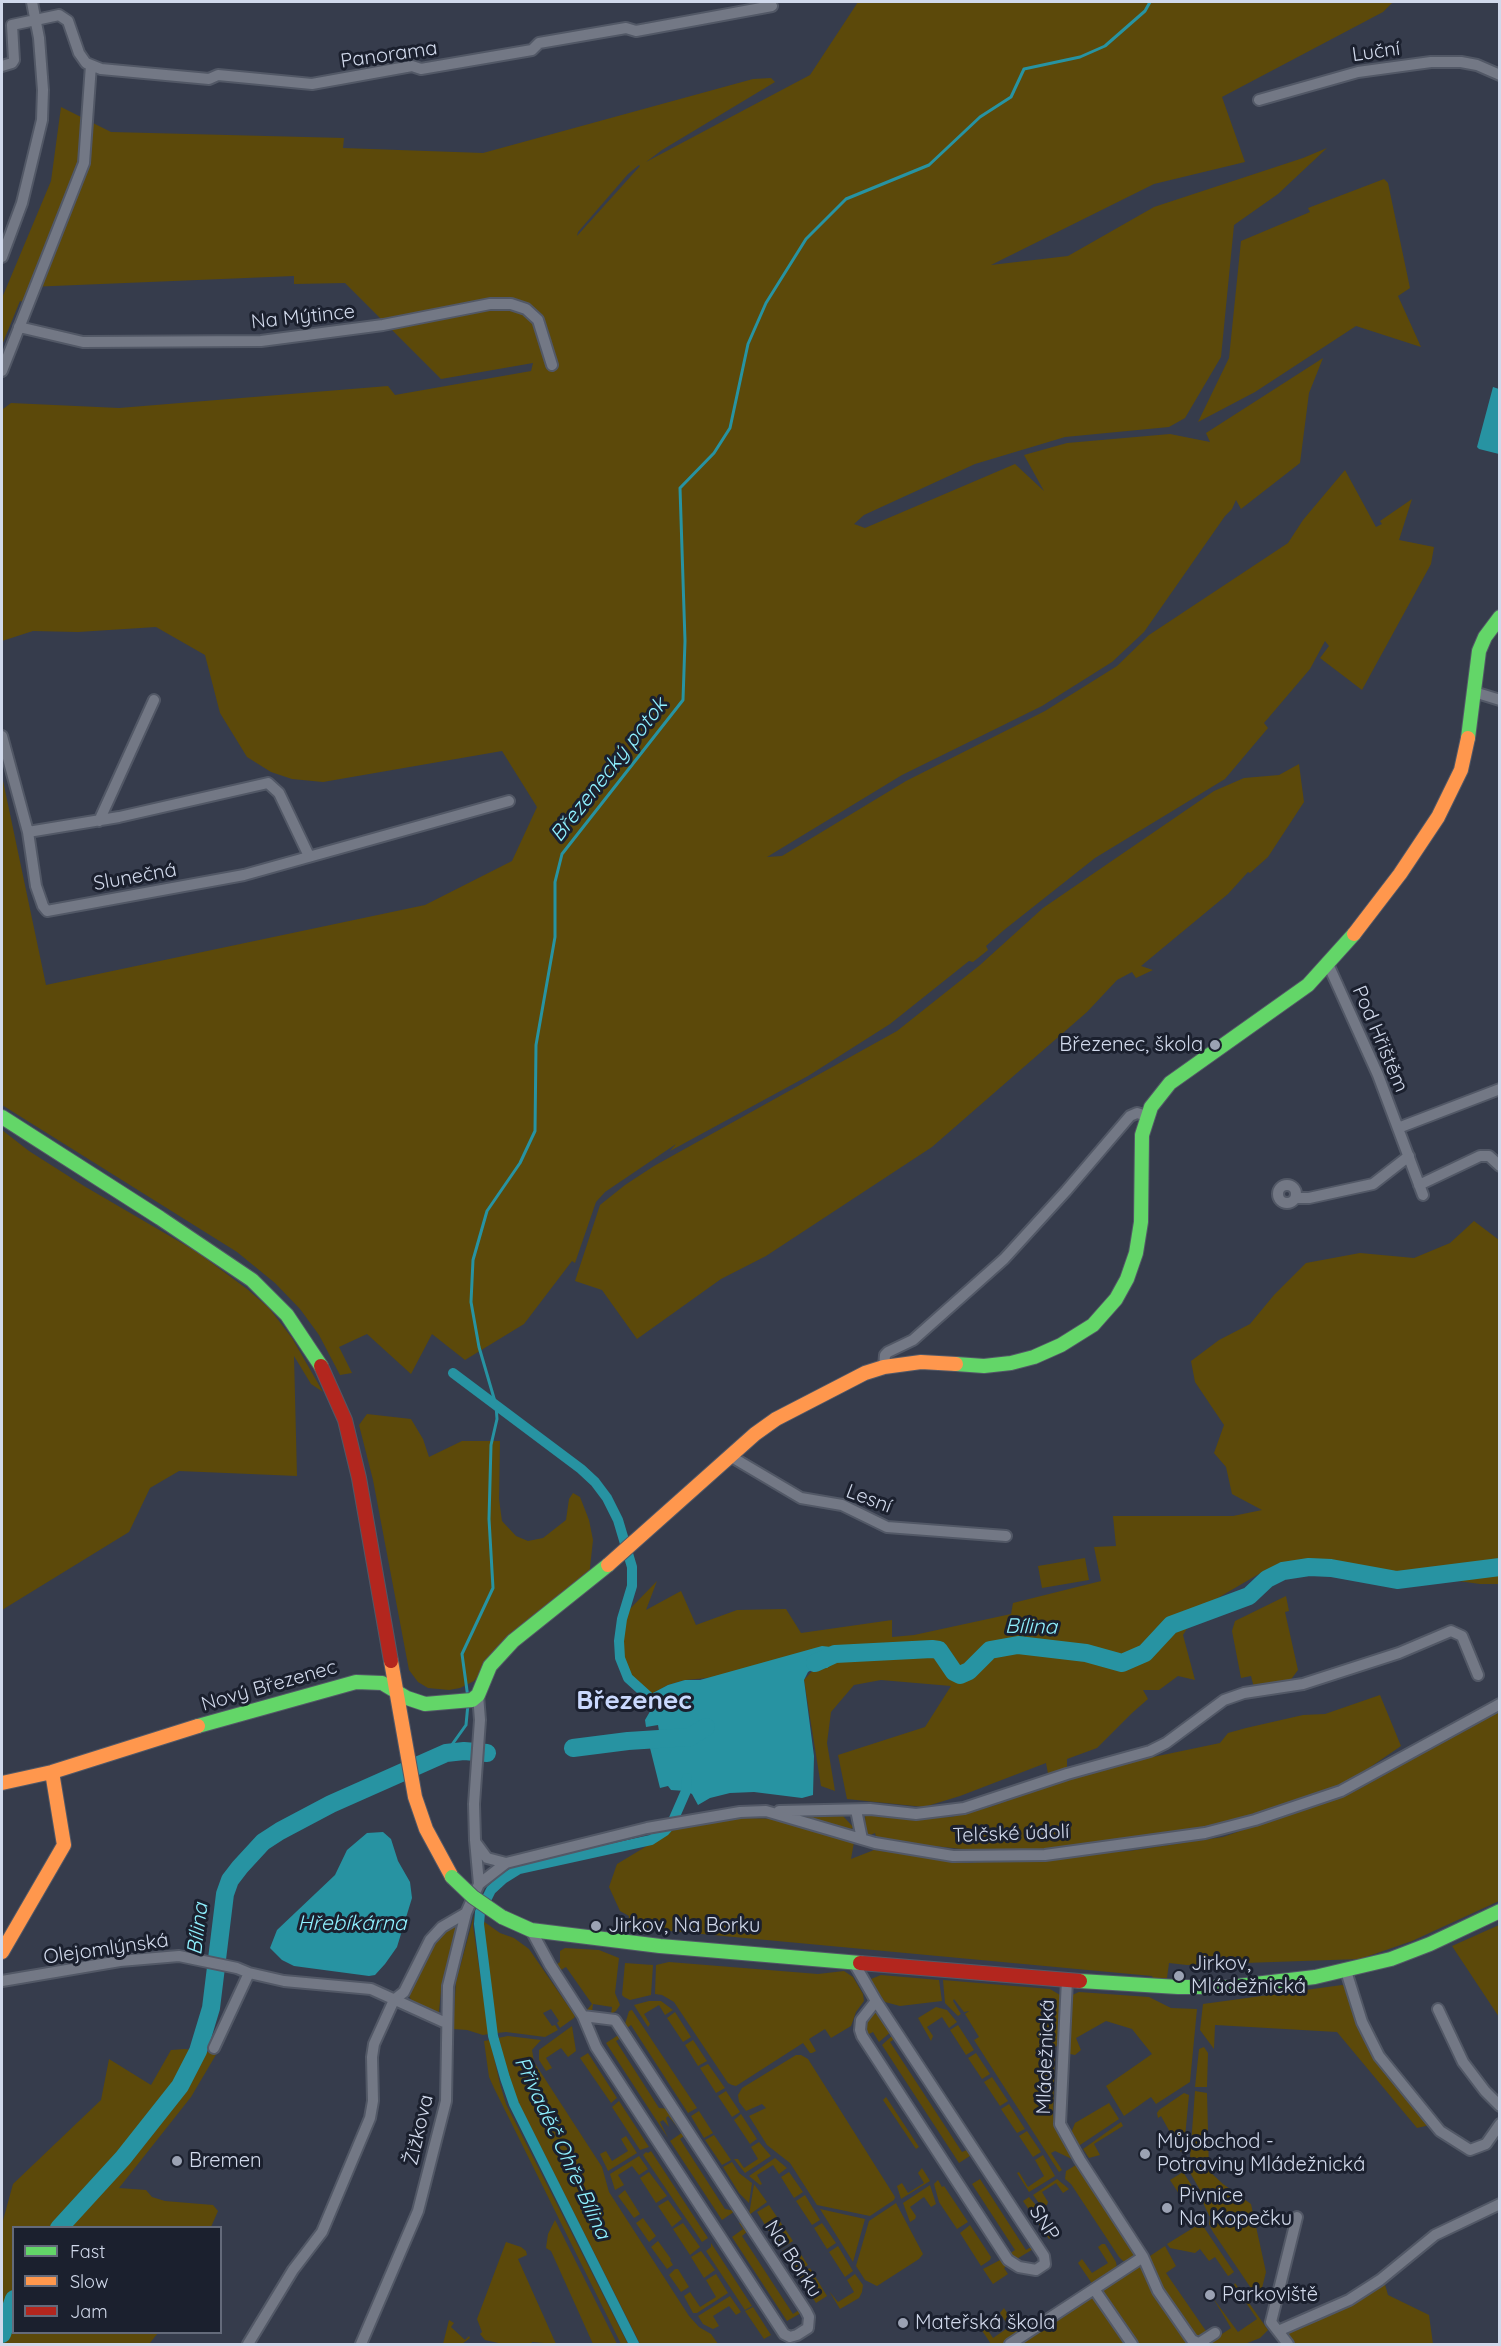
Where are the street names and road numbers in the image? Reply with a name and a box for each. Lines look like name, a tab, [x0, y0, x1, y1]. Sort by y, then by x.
street label: Panorama	[339, 36, 439, 74]
street label: Luční	[1350, 37, 1402, 67]
street label: Na Mýtince	[250, 300, 356, 334]
street label: Slunečná	[92, 858, 178, 896]
street label: Pod Hřištěm	[1347, 982, 1413, 1096]
street label: Lesní	[843, 1479, 895, 1519]
street label: Nový Březenec	[198, 1655, 340, 1717]
street label: Telčské údolí	[952, 1820, 1070, 1848]
street label: Olejomlýnská	[42, 1928, 170, 1970]
street label: Mládežnická	[1032, 1999, 1060, 2115]
street label: Žižkova	[399, 2092, 439, 2168]
street label: SNP	[1024, 2201, 1064, 2245]
street label: Na Borku	[759, 2216, 827, 2302]

